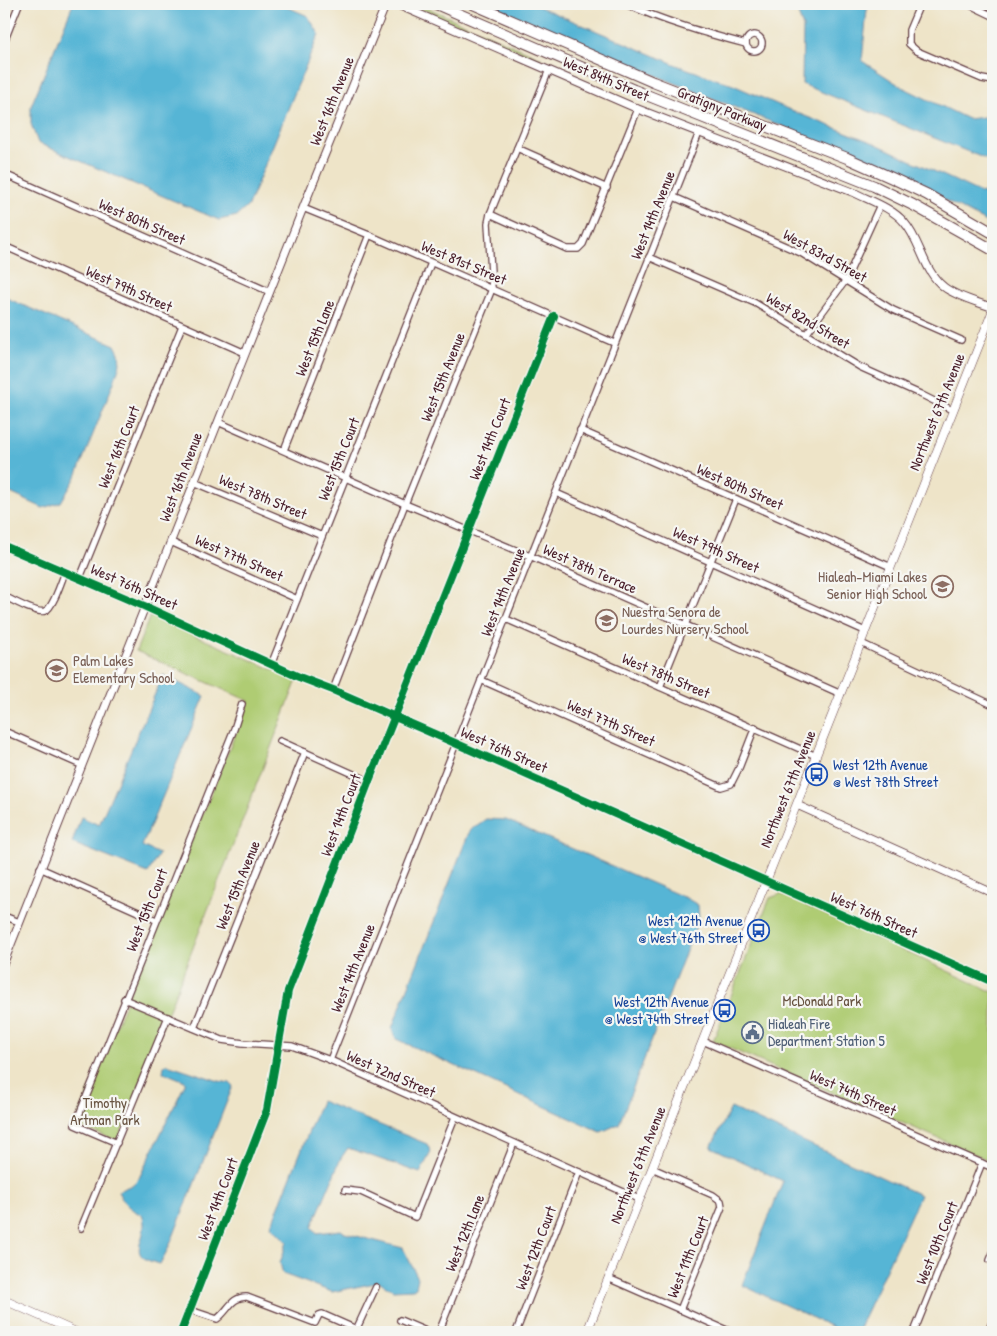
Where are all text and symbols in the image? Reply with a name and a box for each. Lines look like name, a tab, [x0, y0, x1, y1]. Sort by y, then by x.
street label: West 84th Street	[560, 51, 653, 106]
street label: West 16th Avenue	[304, 53, 359, 148]
street label: Gratigny Parkway	[674, 81, 770, 136]
street label: West 14th Avenue	[625, 167, 680, 262]
street label: West 80th Street	[96, 193, 190, 250]
street label: West 83rd Street	[780, 224, 872, 288]
street label: West 81st Street	[418, 235, 511, 290]
street label: West 79th Street	[83, 260, 176, 317]
street label: West 82nd Street	[763, 287, 855, 354]
street label: West 15th Lane	[290, 297, 339, 379]
street label: West 15th Avenue	[415, 329, 470, 424]
street label: Northwest 67th Avenue	[903, 350, 970, 474]
street label: West 14th Court	[464, 394, 516, 483]
street label: West 16th Court	[92, 402, 145, 491]
street label: West 15th Court	[312, 414, 365, 503]
street label: West 16th Avenue	[154, 429, 207, 524]
street label: West 80th Street	[694, 458, 788, 515]
street label: West 78th Street	[216, 469, 311, 525]
street label: West 79th Street	[670, 521, 763, 578]
street label: West 77th Street	[192, 529, 287, 587]
street label: West 78th Terrace	[540, 538, 640, 599]
street label: West 14th Avenue	[475, 544, 530, 639]
street label: West 76th Street	[88, 558, 182, 615]
place label: Hialeah-Miami Lakes Senior High School	[818, 566, 927, 604]
school or university icon: Hialeah-Miami Lakes Senior High School	[931, 574, 955, 598]
place label: Nuestra Senora de Lourdes Nursery School	[622, 601, 749, 639]
school or university icon: Nuestra Senora de Lourdes Nursery School	[594, 609, 618, 633]
street label: West 78th Street	[619, 648, 714, 704]
place label: Palm Lakes Elementary School	[73, 650, 174, 688]
school or university icon: Palm Lakes Elementary School	[45, 658, 69, 682]
street label: West 77th Street	[564, 694, 659, 752]
street label: West 76th Street	[458, 721, 552, 778]
street label: Northwest 67th Avenue	[754, 727, 821, 851]
place label: West 12th Avenue @ West 78th Street	[833, 754, 939, 792]
bus stop icon: West 12th Avenue @ West 78th Street	[805, 762, 829, 786]
street label: West 14th Court	[315, 770, 366, 859]
street label: West 15th Avenue	[210, 837, 265, 932]
street label: West 15th Court	[120, 865, 173, 954]
street label: West 76th Street	[828, 886, 922, 943]
place label: West 12th Avenue @ West 76th Street	[638, 910, 744, 948]
bus stop icon: West 12th Avenue @ West 76th Street	[747, 918, 771, 942]
street label: West 14th Avenue	[325, 920, 380, 1015]
park label: McDonald Park	[783, 990, 861, 1011]
place label: West 12th Avenue @ West 74th Street	[605, 991, 710, 1029]
bus stop icon: West 12th Avenue @ West 74th Street	[713, 999, 737, 1023]
place label: Hialeah Fire Department Station 5	[768, 1013, 886, 1051]
public building icon: Hialeah Fire Department Station 5	[740, 1021, 764, 1045]
street label: West 72nd Street	[344, 1045, 440, 1103]
street label: West 74th Street	[807, 1064, 900, 1121]
park label: Timothy Artman Park	[70, 1092, 140, 1130]
street label: Northwest 67th Avenue	[604, 1103, 671, 1227]
street label: West 14th Court	[192, 1154, 243, 1243]
street label: West 12th Lane	[440, 1191, 489, 1274]
street label: West 10th Court	[910, 1197, 963, 1287]
street label: West 12th Court	[510, 1202, 561, 1293]
street label: West 11th Court	[662, 1212, 714, 1301]

